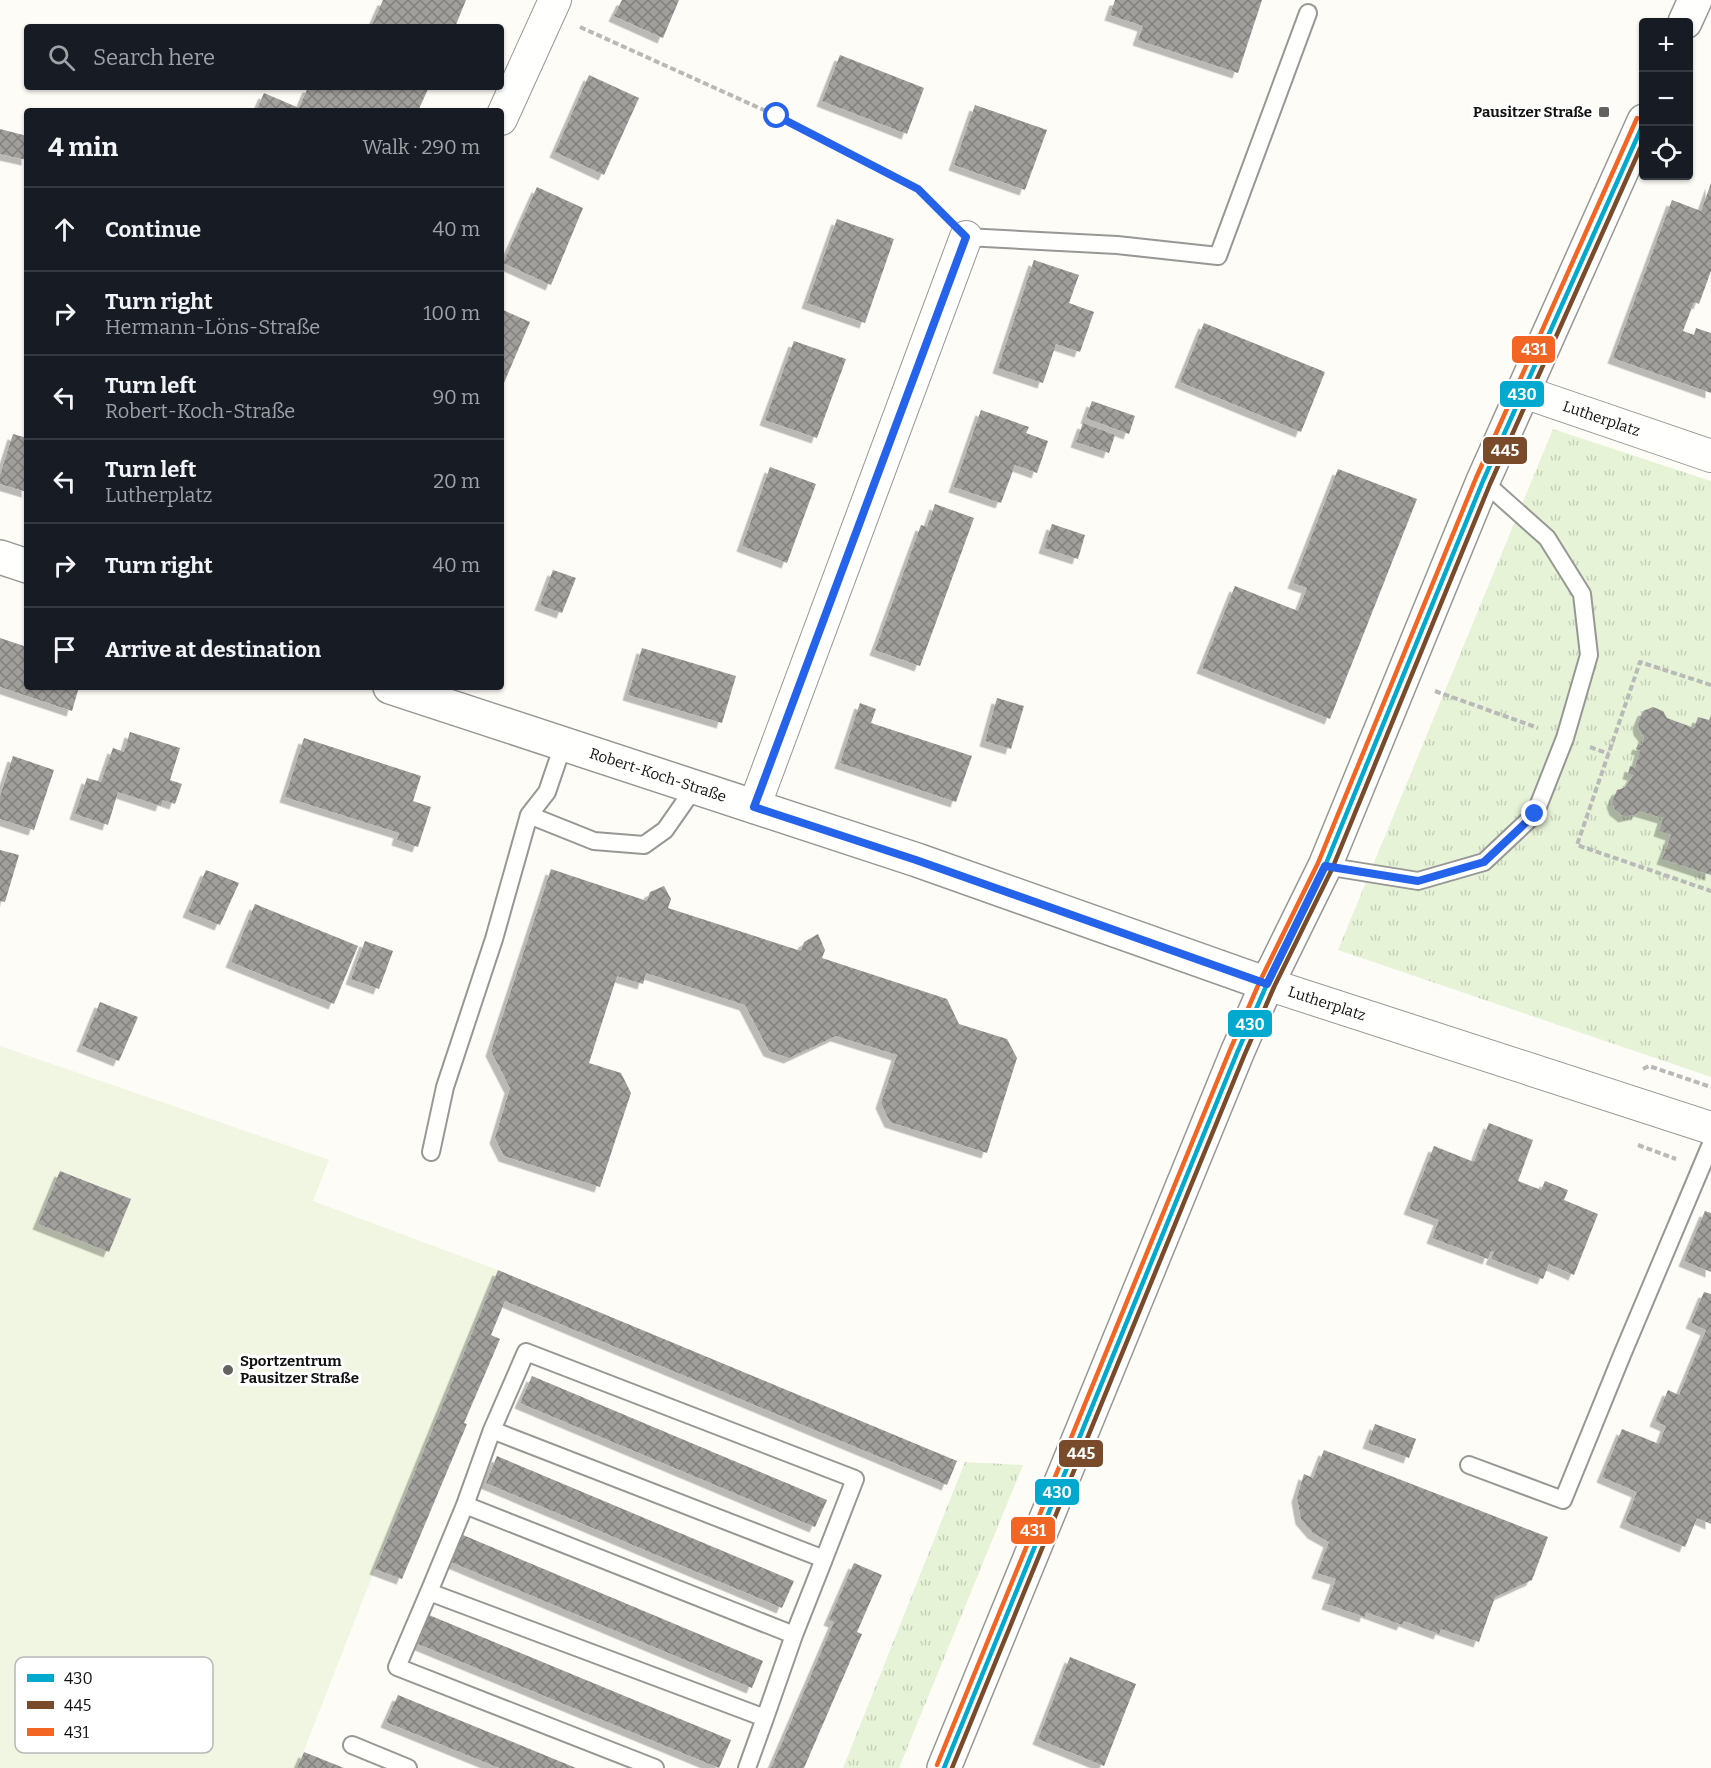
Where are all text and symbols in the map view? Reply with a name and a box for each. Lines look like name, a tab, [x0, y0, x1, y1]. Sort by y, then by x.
map controls	[1639, 18, 1693, 180]
button: +	[1639, 18, 1693, 72]
search box	[24, 24, 504, 90]
icon: search	[45, 41, 78, 74]
text: Search here	[93, 44, 215, 71]
button: −	[1639, 72, 1693, 126]
route start	[763, 102, 789, 128]
place label: Pausitzer Straße	[1473, 103, 1592, 121]
marker: Pausitzer Straße	[1597, 105, 1611, 119]
button: locate	[1639, 126, 1693, 180]
text: 4 min	[48, 132, 118, 163]
text: Walk · 290 m	[362, 135, 480, 159]
icon: ahead	[48, 213, 81, 246]
text: Continue	[105, 216, 201, 243]
text: 40 m	[432, 217, 480, 241]
text: Turn right	[105, 288, 213, 315]
icon: right	[48, 297, 81, 330]
text: 100 m	[423, 301, 480, 325]
text: Hermann-Löns-Straße	[105, 315, 320, 339]
line badge: 431	[1511, 335, 1556, 364]
text: 431	[1521, 340, 1547, 359]
text: Turn left	[105, 372, 197, 399]
line badge: 430	[1499, 380, 1545, 408]
icon: left	[48, 381, 81, 414]
text: 90 m	[432, 385, 480, 409]
text: 430	[1507, 385, 1537, 404]
street label: Lutherplatz	[1561, 397, 1643, 440]
text: Robert-Koch-Straße	[105, 399, 295, 423]
line badge: 445	[1482, 436, 1528, 465]
text: 445	[1491, 441, 1519, 460]
text: Turn left	[105, 456, 197, 483]
icon: left	[48, 465, 81, 498]
text: 20 m	[433, 469, 480, 493]
text: Lutherplatz	[105, 483, 212, 507]
icon: right	[48, 549, 81, 582]
text: Turn right	[105, 552, 213, 579]
text: 40 m	[432, 553, 480, 577]
icon: arrive	[48, 633, 81, 666]
text: Arrive at destination	[105, 636, 321, 663]
street label: Robert-Koch-Straße	[587, 744, 729, 806]
route end	[1521, 800, 1547, 826]
street label: Lutherplatz	[1286, 982, 1368, 1024]
line badge: 430	[1227, 1009, 1273, 1038]
text: 430	[1235, 1015, 1265, 1034]
place label: Sportzentrum Pausitzer Straße	[240, 1352, 359, 1387]
marker: Sportzentrum Pausitzer Straße	[221, 1363, 235, 1377]
line badge: 445	[1058, 1439, 1104, 1468]
text: 445	[1067, 1444, 1095, 1463]
line badge: 430	[1034, 1478, 1080, 1506]
text: 430	[1042, 1483, 1072, 1502]
line badge: 431	[1010, 1516, 1056, 1545]
text: 431	[1020, 1521, 1046, 1540]
legend	[15, 1657, 213, 1753]
text: 430	[64, 1669, 93, 1688]
text: 445	[64, 1696, 91, 1715]
text: 431	[64, 1723, 89, 1742]

